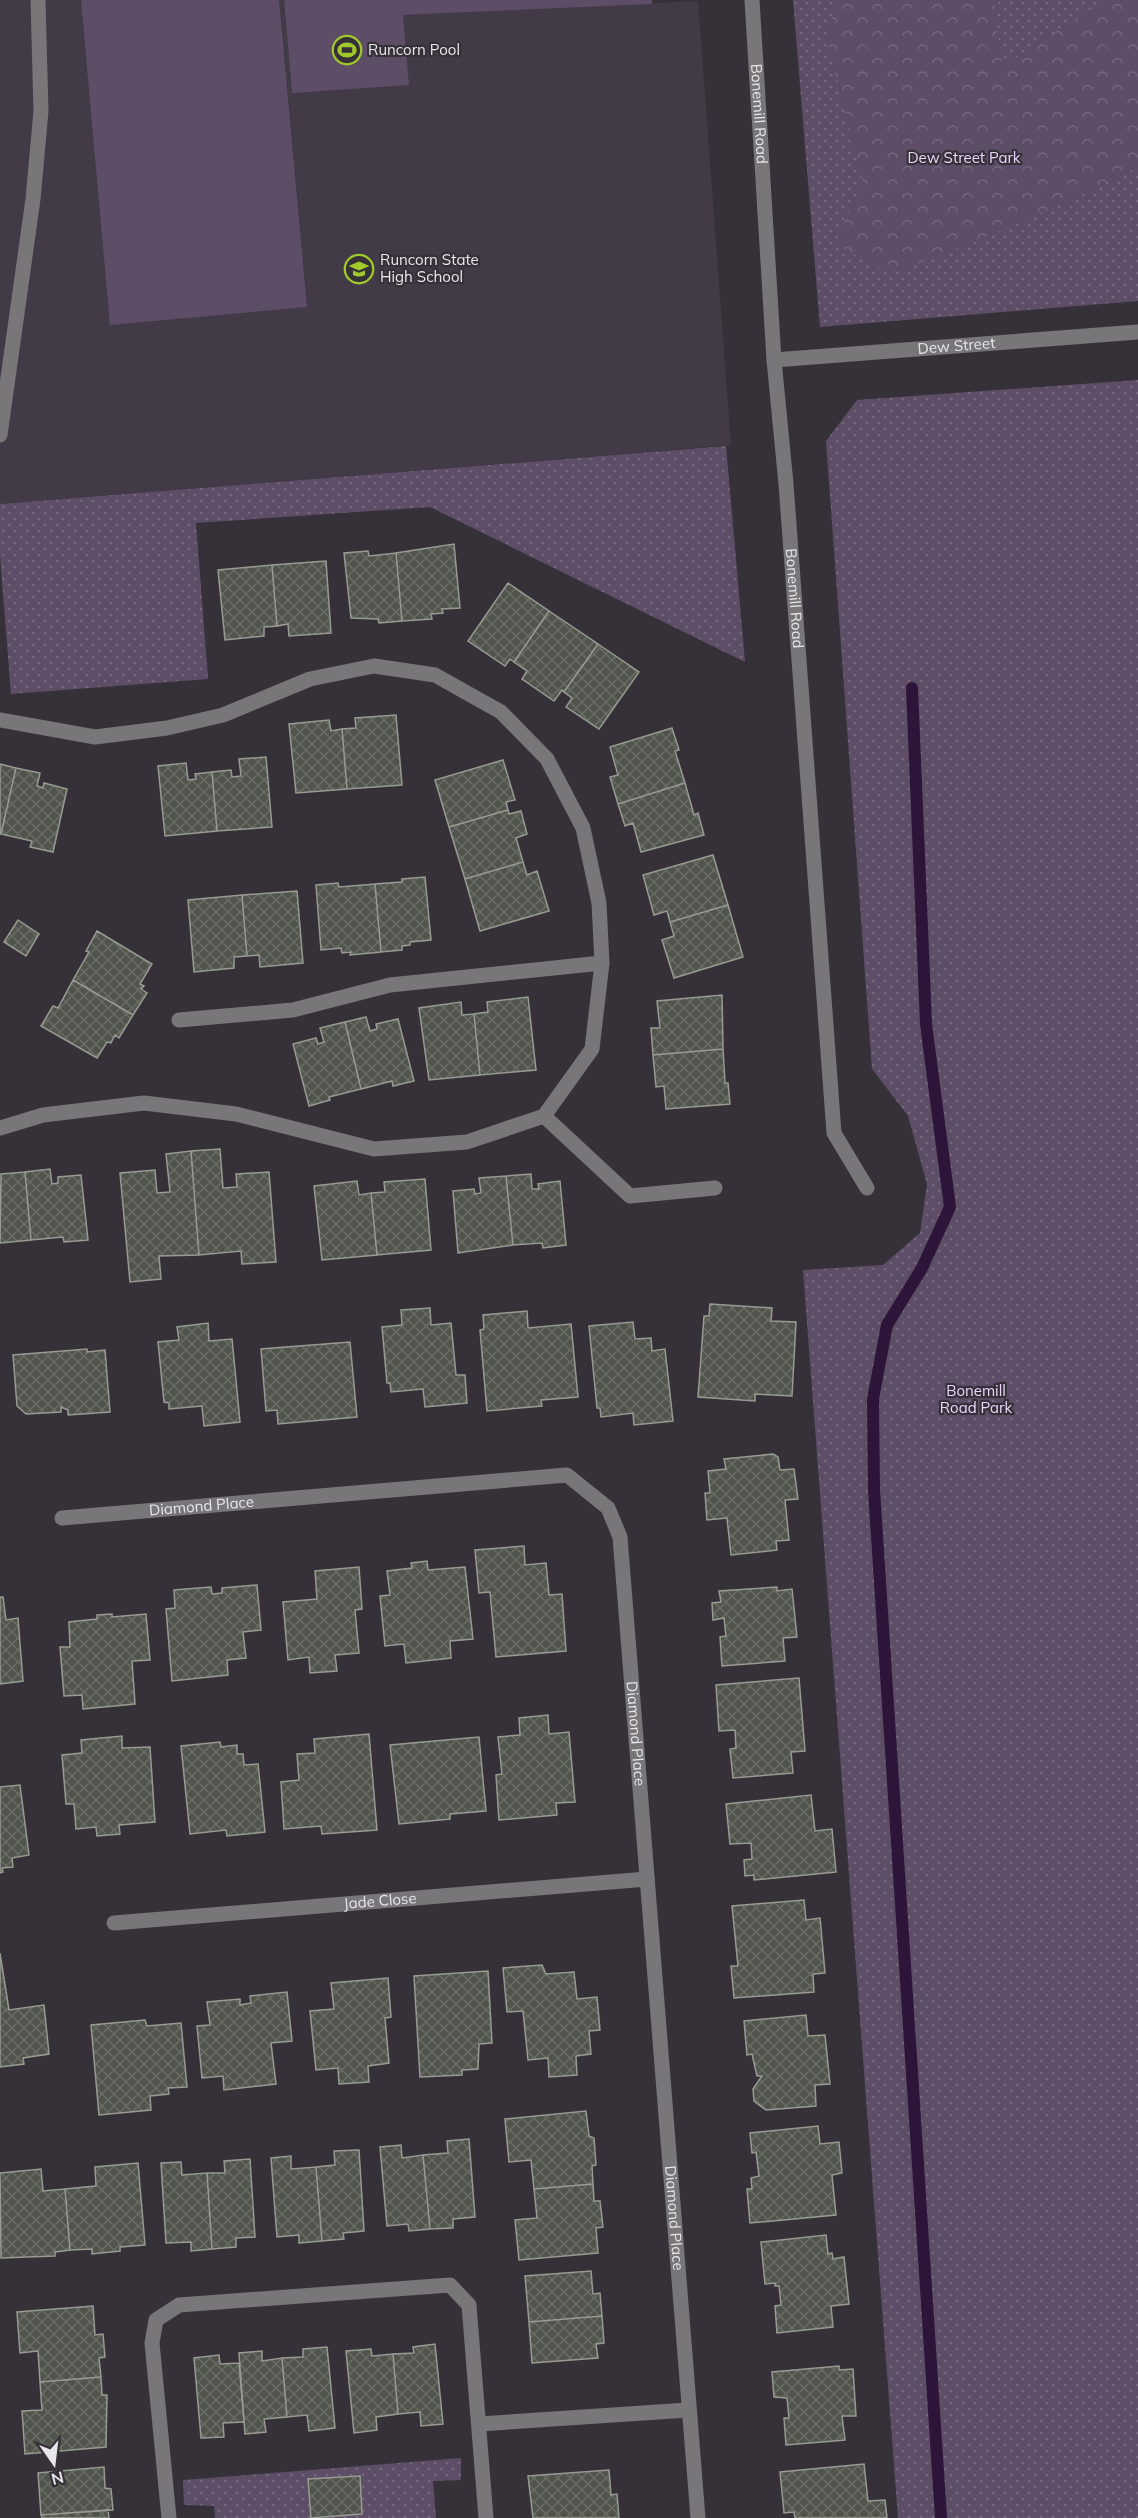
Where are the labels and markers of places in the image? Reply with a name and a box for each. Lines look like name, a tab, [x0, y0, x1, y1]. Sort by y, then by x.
sports icon: Runcorn Pool	[331, 34, 363, 66]
place label: Runcorn Pool	[368, 40, 460, 59]
place label: Runcorn State High School	[380, 250, 479, 286]
school or university icon: Runcorn State High School	[343, 253, 375, 285]

